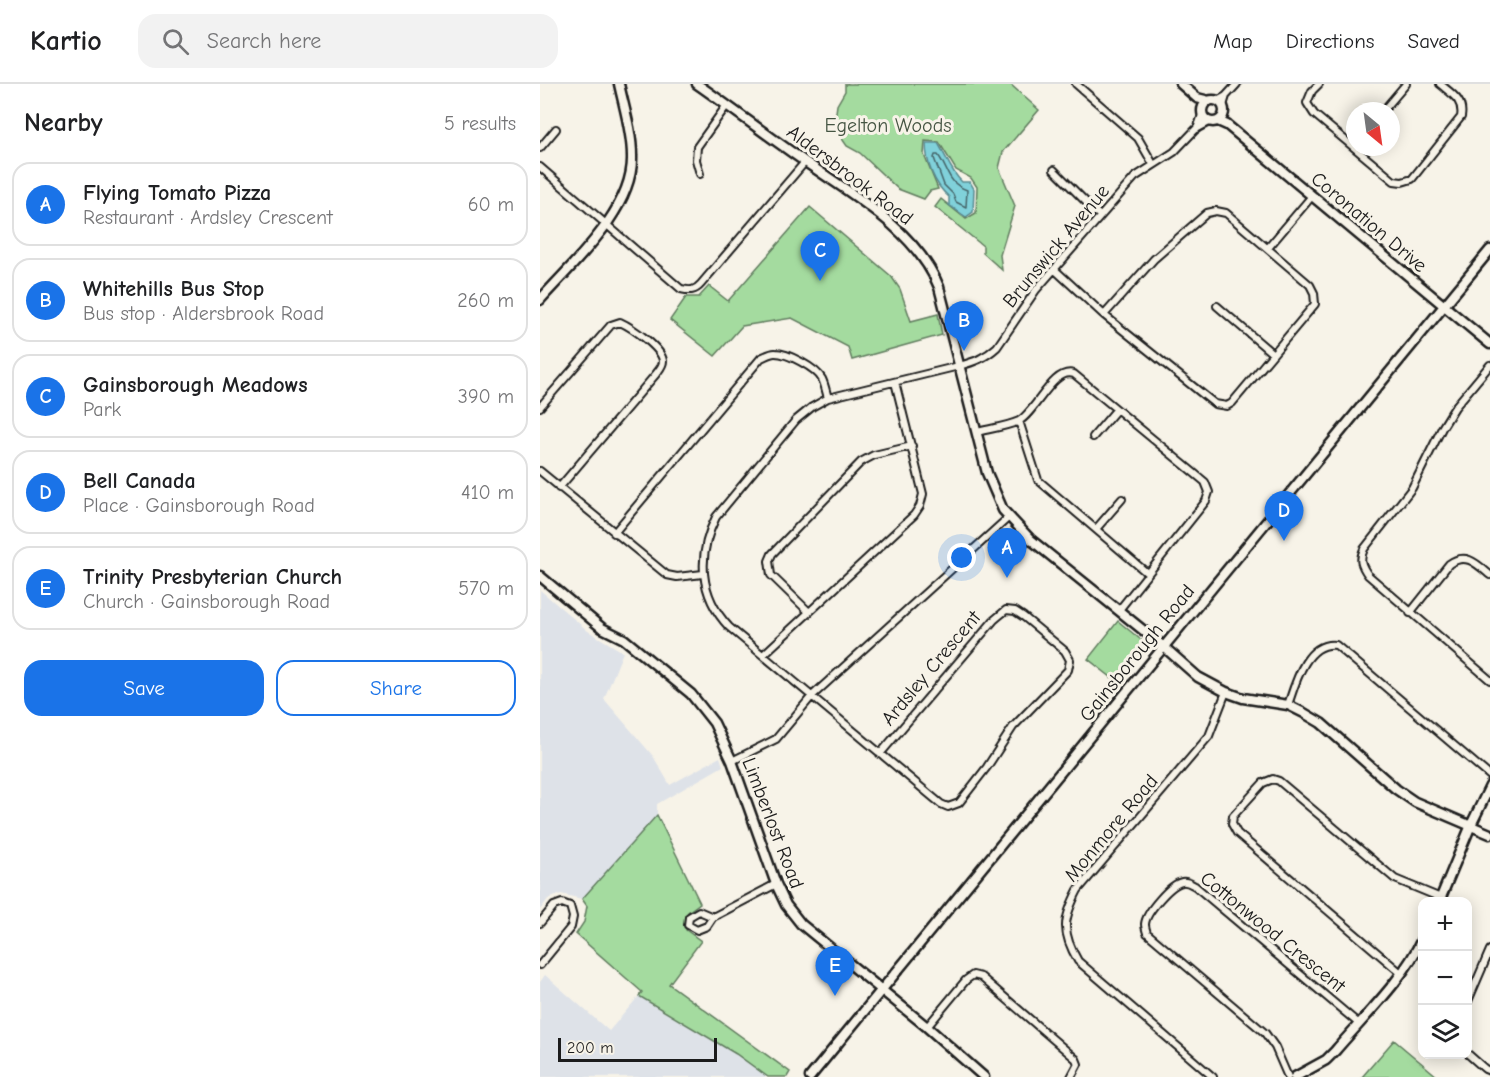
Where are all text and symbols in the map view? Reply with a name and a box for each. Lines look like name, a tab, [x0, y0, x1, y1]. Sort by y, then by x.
search box	[138, 14, 558, 68]
text: Kartio	[30, 25, 102, 57]
icon: search	[159, 25, 192, 58]
text: Search here	[207, 28, 321, 54]
text: Map	[1213, 29, 1253, 53]
text: Directions	[1286, 29, 1375, 53]
text: Saved	[1408, 29, 1460, 53]
north arrow	[1346, 102, 1400, 156]
text: Nearby	[24, 108, 103, 138]
text: 5 results	[444, 112, 516, 135]
park label: Egelton Woods	[824, 114, 952, 137]
street label: Aldersbrook Road	[782, 120, 918, 230]
street label: Coronation Drive	[1306, 167, 1432, 277]
text: Flying Tomato Pizza	[83, 180, 271, 206]
street label: Brunswick Avenue	[998, 180, 1114, 312]
text: A	[40, 193, 51, 216]
text: 60 m	[468, 193, 514, 216]
text: Restaurant · Ardsley Crescent	[83, 206, 333, 229]
pin: C	[800, 232, 840, 281]
text: Whitehills Bus Stop	[83, 276, 264, 302]
text: B	[39, 289, 52, 312]
text: 260 m	[457, 289, 514, 312]
text: Bus stop · Aldersbrook Road	[83, 302, 324, 325]
pin: B	[944, 302, 984, 351]
text: Gainsborough Meadows	[83, 372, 308, 398]
text: C	[39, 385, 52, 408]
text: 390 m	[458, 385, 514, 408]
text: Park	[83, 398, 121, 421]
text: Bell Canada	[83, 468, 196, 494]
text: D	[39, 481, 52, 504]
text: 410 m	[461, 481, 514, 504]
pin: D	[1264, 492, 1304, 541]
text: Place · Gainsborough Road	[83, 494, 315, 517]
pin: A	[988, 528, 1026, 578]
your location	[947, 543, 976, 572]
text: Trinity Presbyterian Church	[83, 564, 342, 590]
text: E	[40, 577, 51, 600]
text: 570 m	[458, 577, 514, 600]
street label: Gainsborough Road	[1075, 580, 1199, 726]
text: Church · Gainsborough Road	[83, 590, 330, 613]
street label: Ardsley Crescent	[876, 605, 986, 730]
button: Save	[24, 660, 264, 716]
button: Share	[276, 660, 516, 716]
street label: Limberlost Road	[737, 754, 809, 892]
street label: Monmore Road	[1059, 770, 1163, 886]
street label: Cottonwood Crescent	[1196, 866, 1351, 998]
map controls	[1418, 897, 1472, 1059]
button: +	[1418, 897, 1472, 951]
pin: E	[816, 946, 854, 996]
button: −	[1418, 951, 1472, 1005]
button: layers	[1418, 1005, 1472, 1059]
scale bar	[558, 1035, 717, 1062]
text: 200 m	[567, 1039, 613, 1057]

